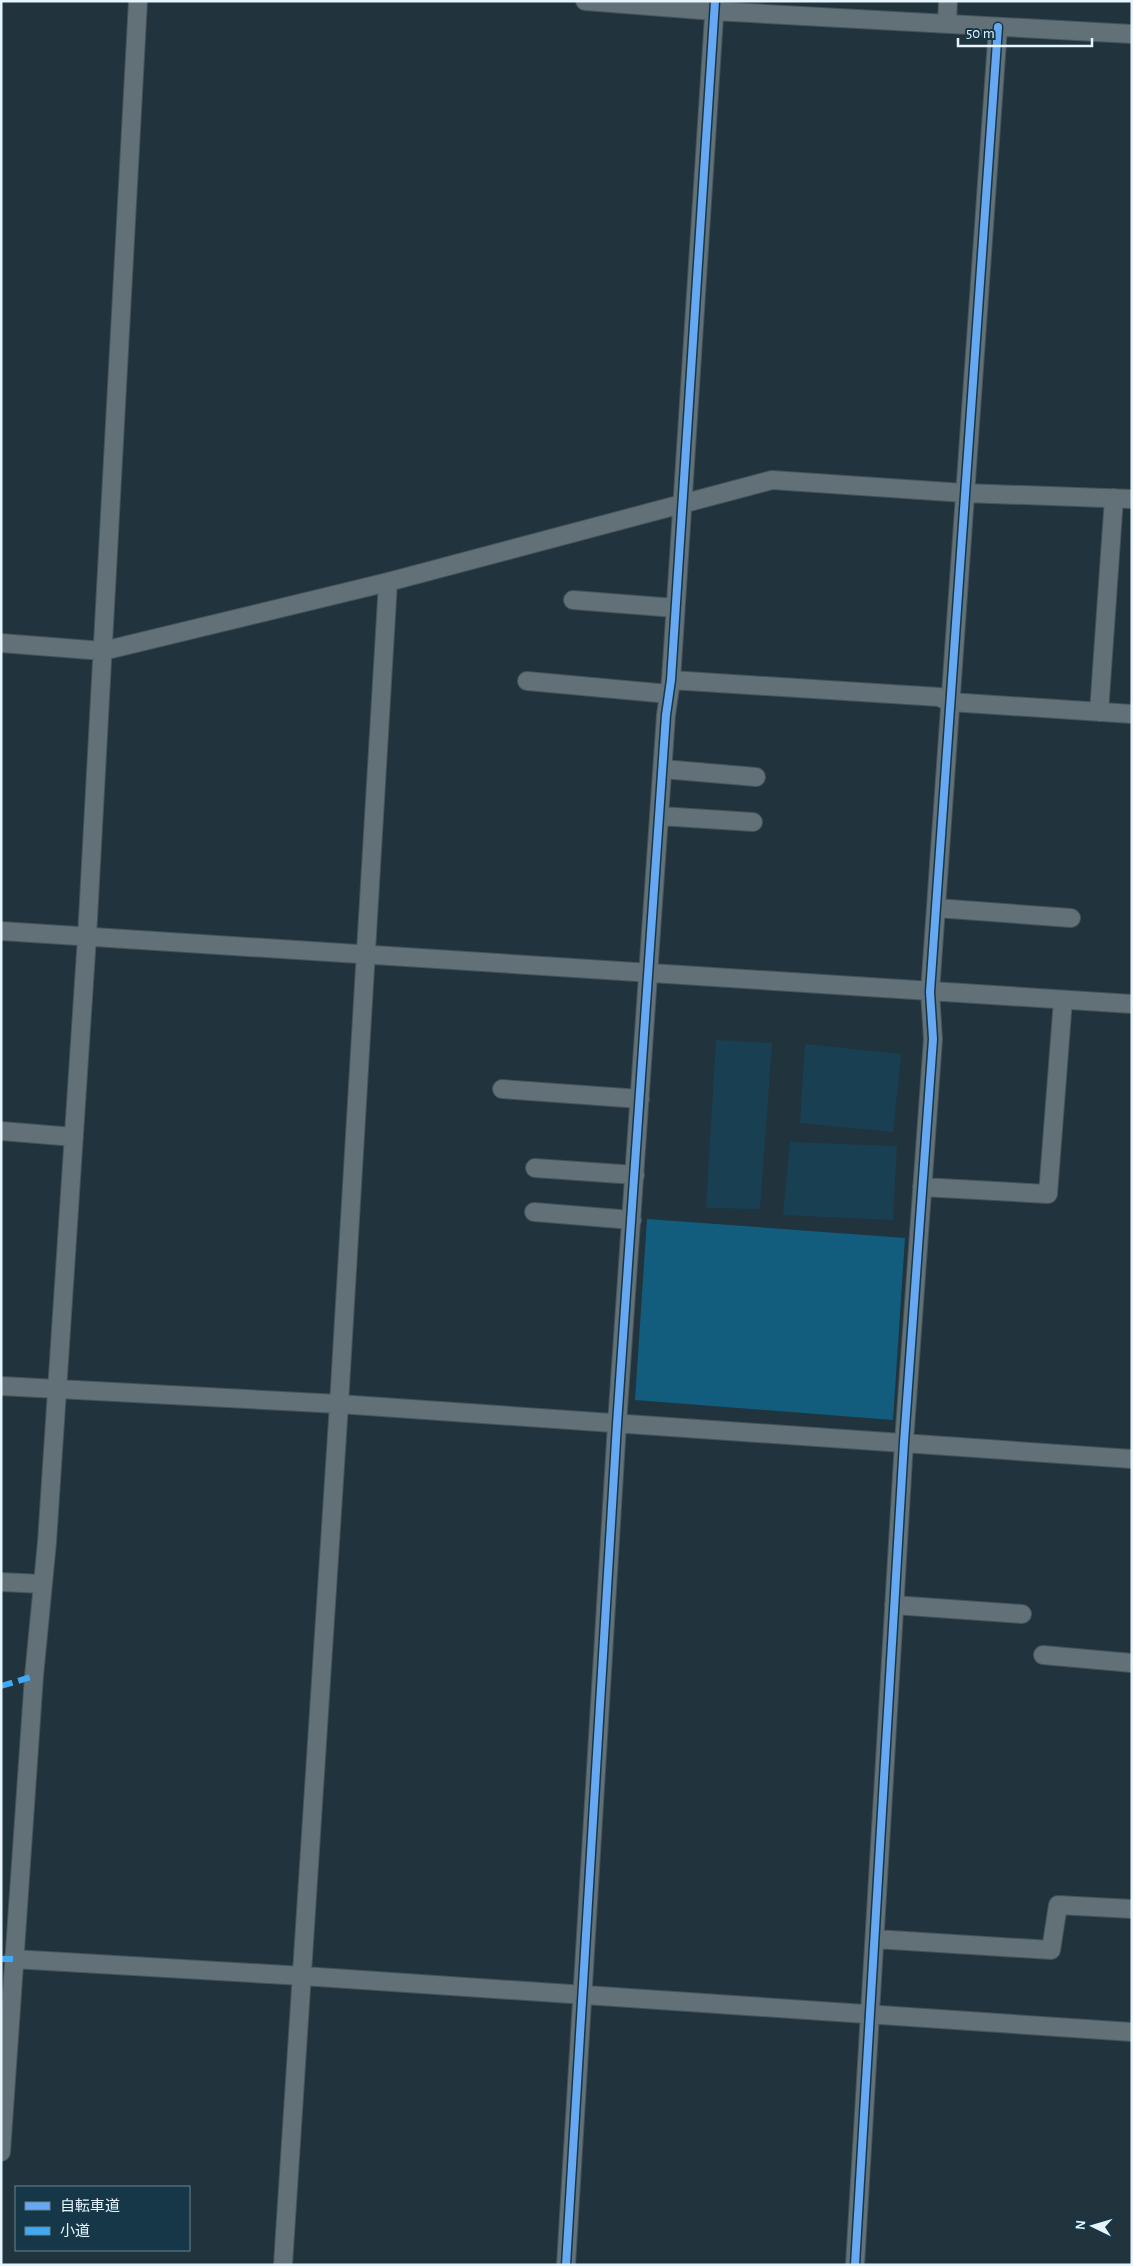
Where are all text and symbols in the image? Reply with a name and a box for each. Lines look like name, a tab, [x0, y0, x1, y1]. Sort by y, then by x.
scale bar	[958, 15, 1092, 47]
text: 50 m	[966, 26, 995, 41]
legend	[15, 2186, 190, 2251]
text: 自転車道	[60, 2198, 120, 2214]
north arrow	[1068, 2201, 1118, 2251]
text: N	[1074, 2219, 1088, 2230]
text: 小道	[60, 2223, 90, 2239]

